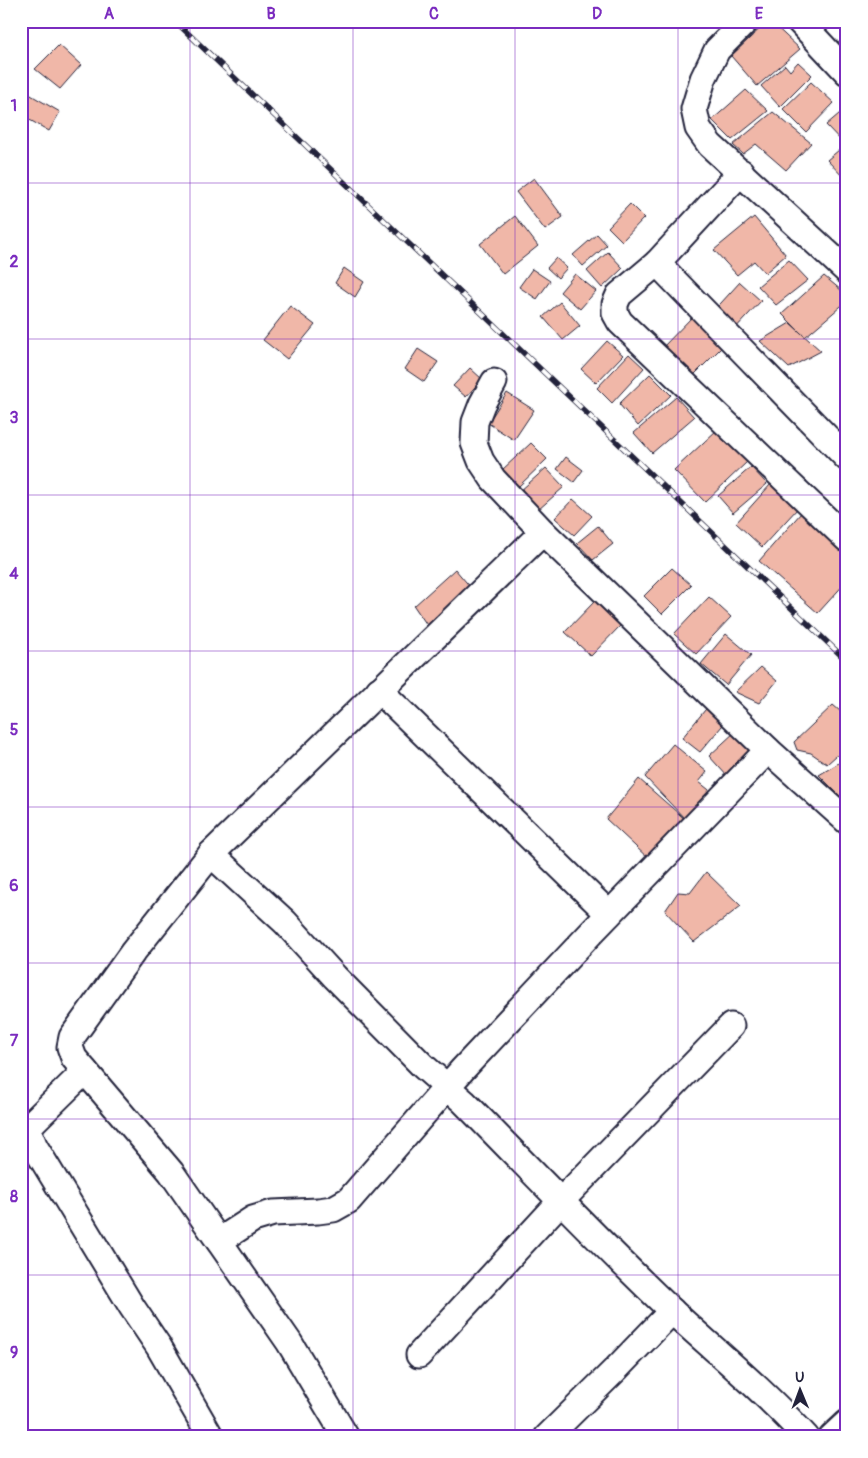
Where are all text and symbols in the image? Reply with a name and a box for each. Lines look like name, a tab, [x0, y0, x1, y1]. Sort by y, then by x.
text: A	[104, 4, 115, 24]
text: B	[266, 4, 276, 24]
text: C	[429, 4, 439, 24]
text: D	[592, 4, 602, 24]
text: E	[755, 4, 764, 24]
text: 1	[11, 96, 17, 116]
text: 2	[10, 252, 19, 272]
text: 3	[10, 408, 19, 428]
text: 4	[9, 564, 19, 584]
text: 5	[10, 720, 19, 740]
text: 6	[9, 876, 19, 896]
text: 7	[10, 1031, 19, 1051]
text: 8	[10, 1187, 18, 1207]
text: 9	[10, 1343, 18, 1363]
north arrow	[776, 1366, 826, 1416]
text: U	[795, 1369, 805, 1386]

